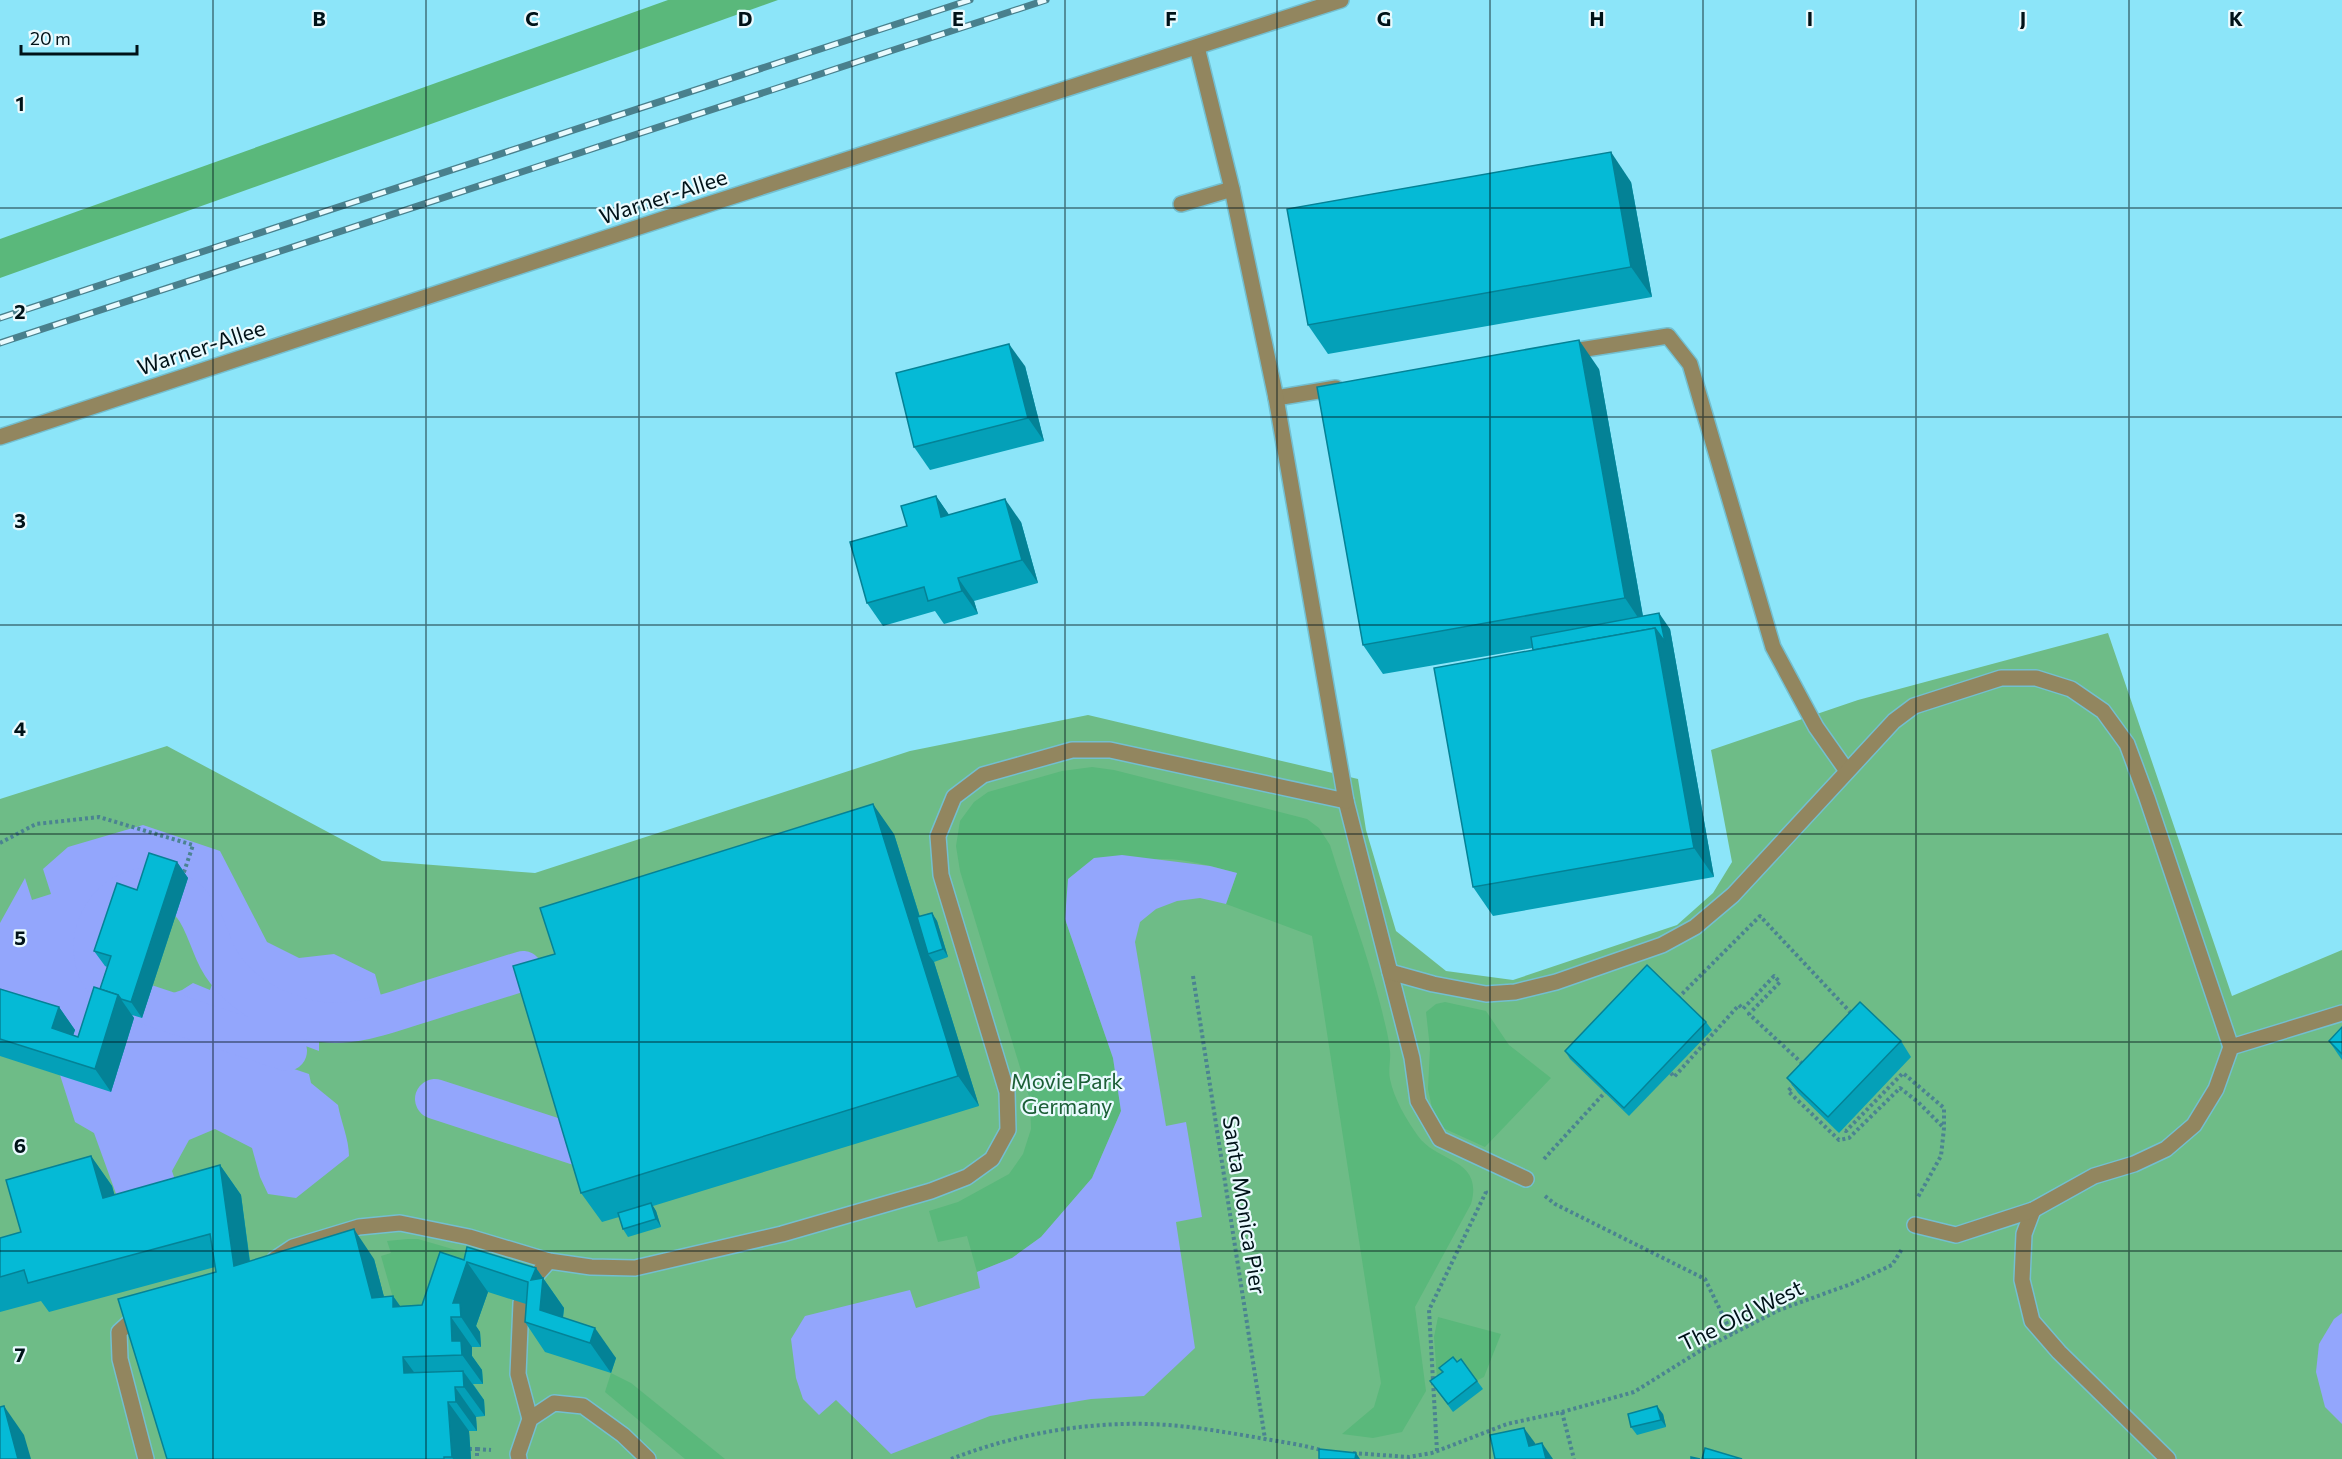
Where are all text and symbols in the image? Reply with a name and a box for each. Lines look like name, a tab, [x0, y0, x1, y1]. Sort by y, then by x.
text: B	[312, 6, 326, 30]
text: C	[525, 6, 539, 30]
text: D	[738, 6, 752, 30]
text: E	[952, 6, 964, 30]
text: F	[1165, 6, 1177, 30]
text: G	[1377, 6, 1391, 30]
text: H	[1590, 6, 1605, 30]
text: I	[1807, 6, 1813, 30]
text: J	[2020, 6, 2026, 30]
text: K	[2229, 6, 2243, 30]
scale bar	[21, 18, 136, 56]
text: 20 m	[30, 27, 71, 49]
text: 1	[15, 91, 25, 115]
street label: Warner-Allee	[596, 163, 730, 229]
text: 2	[14, 299, 26, 323]
street label: Warner-Allee	[134, 314, 268, 380]
text: 3	[14, 508, 26, 532]
text: 4	[14, 716, 26, 740]
text: 5	[14, 925, 26, 949]
park label: Movie Park Germany	[1011, 1067, 1123, 1119]
street label: Santa Monica Pier	[1218, 1114, 1272, 1297]
text: 6	[14, 1133, 26, 1157]
street label: The Old West	[1675, 1273, 1807, 1357]
text: 7	[15, 1342, 26, 1366]

